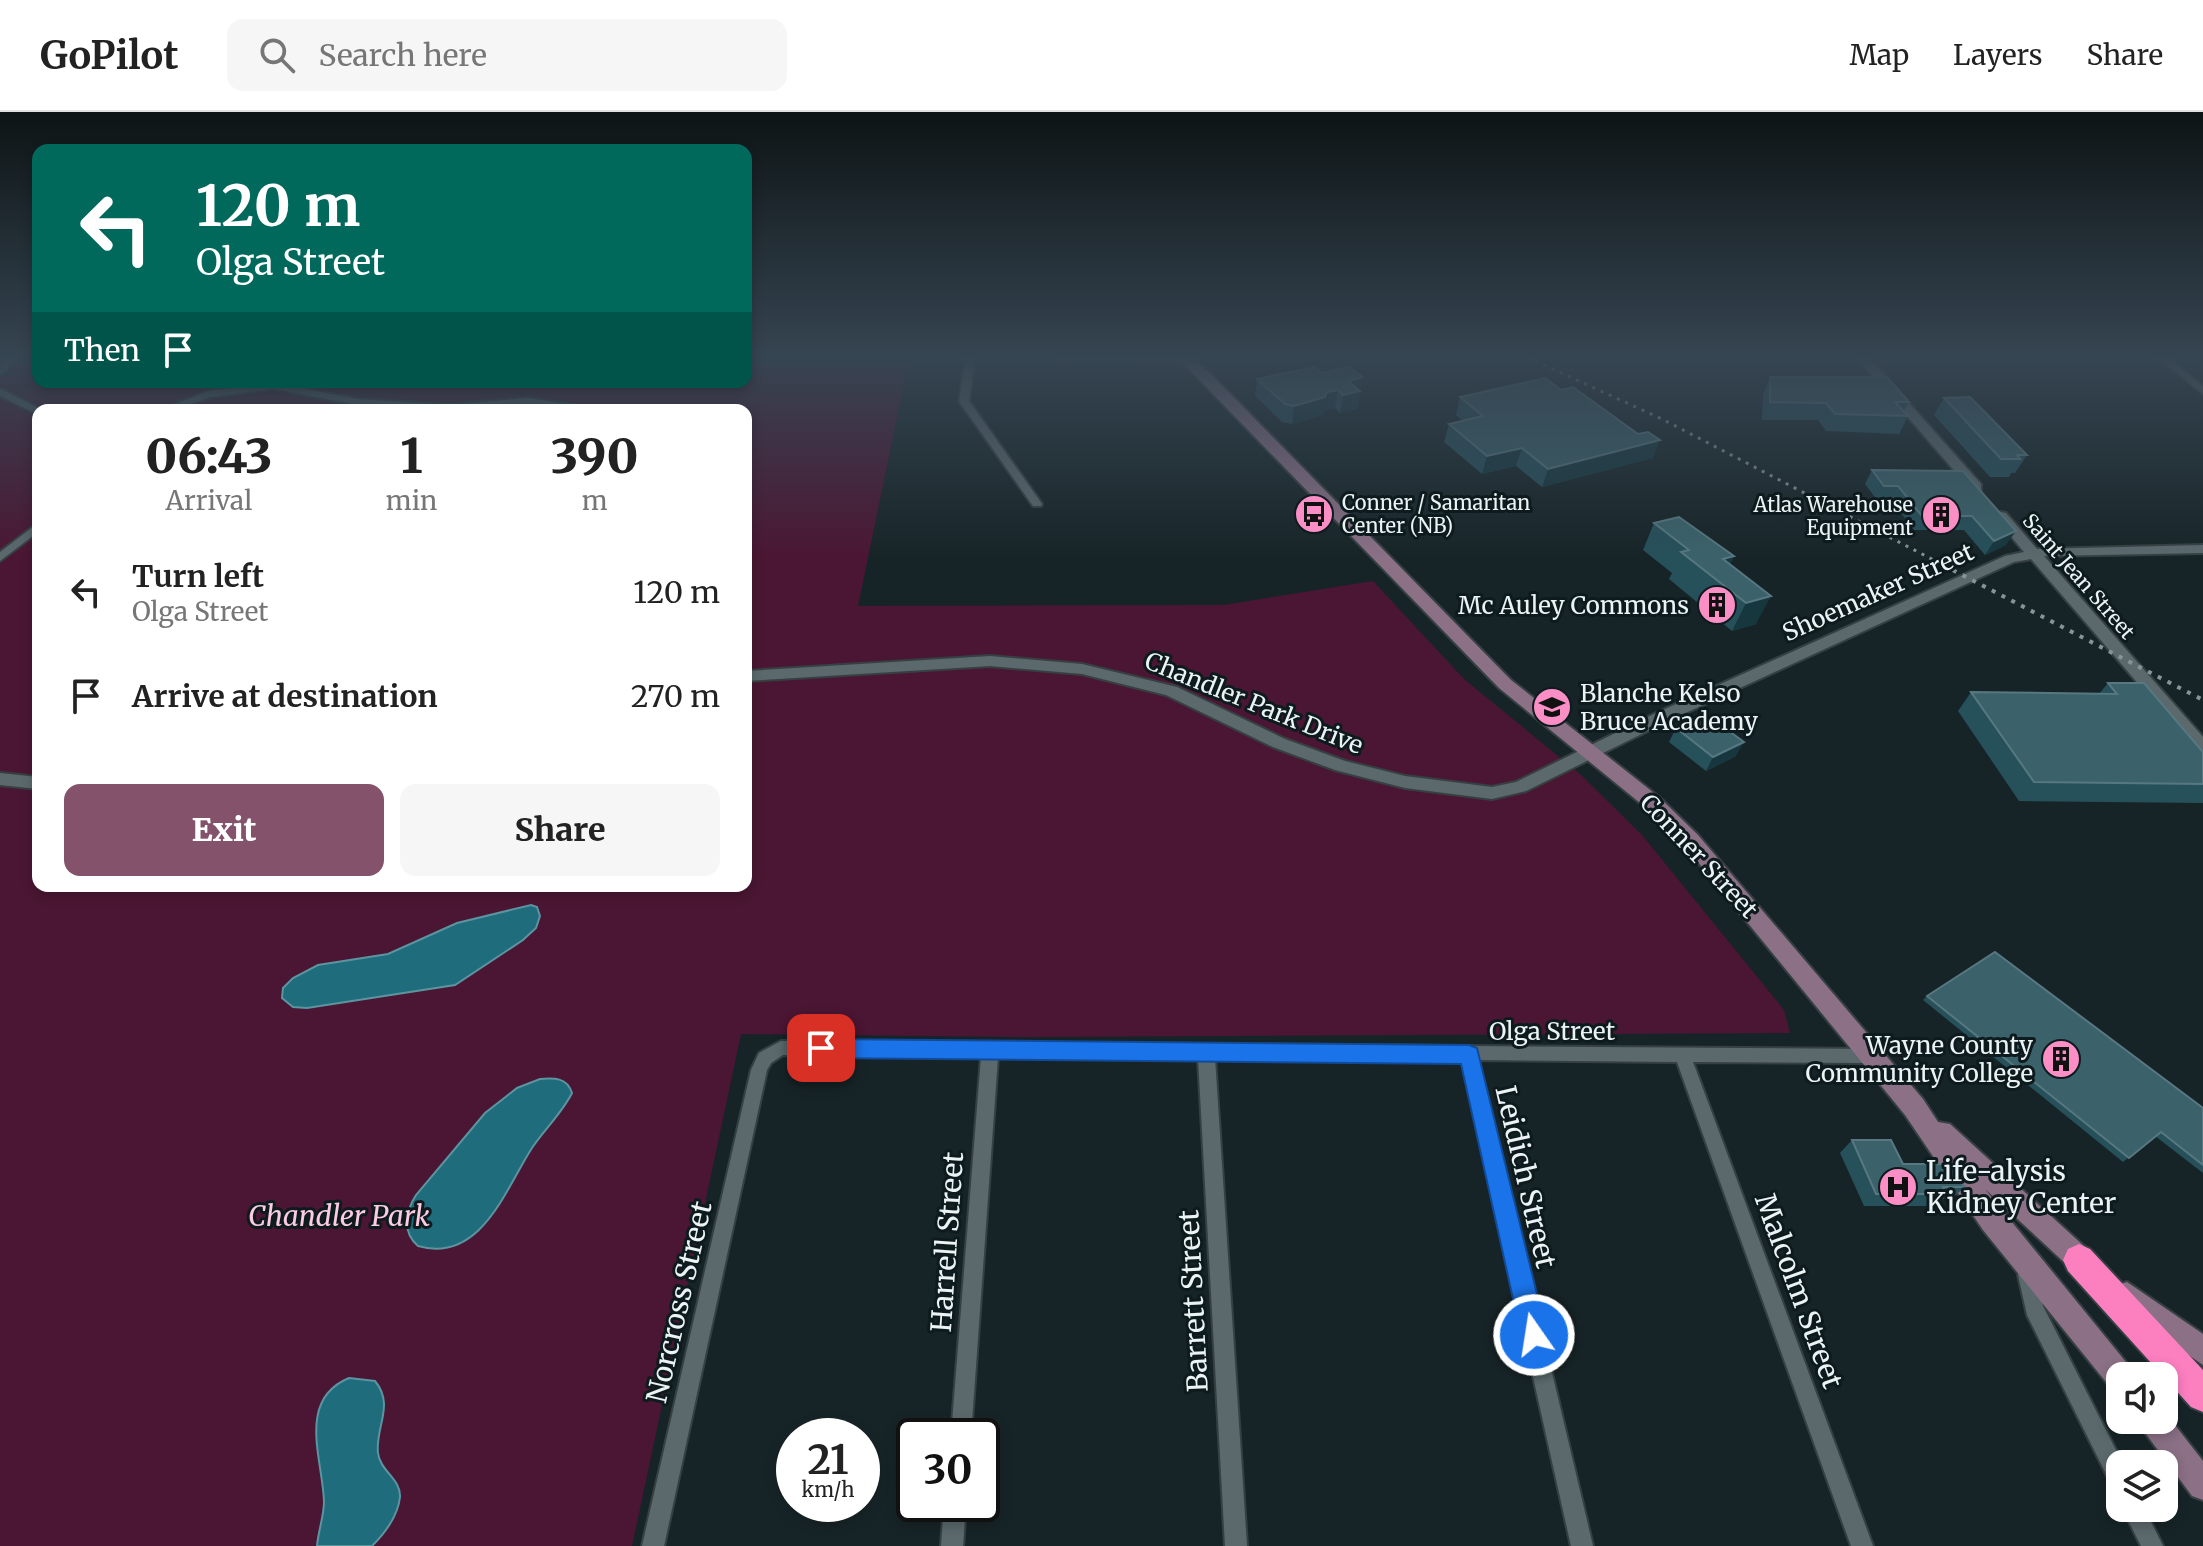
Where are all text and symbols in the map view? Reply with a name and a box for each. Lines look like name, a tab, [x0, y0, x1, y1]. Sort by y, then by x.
search box	[227, 19, 787, 91]
text: GoPilot	[40, 32, 179, 79]
icon: search	[255, 33, 299, 77]
text: Search here	[319, 36, 487, 74]
text: Map	[1849, 37, 1909, 73]
text: Layers	[1953, 37, 2042, 73]
text: Share	[2086, 37, 2163, 73]
text: 120 m	[196, 171, 360, 241]
icon: left	[64, 176, 168, 280]
text: Olga Street	[196, 240, 385, 285]
icon: arrive	[156, 328, 200, 372]
text: Then	[64, 331, 140, 369]
text: 06:43	[145, 426, 272, 486]
text: 1	[400, 426, 423, 486]
text: 390	[551, 426, 639, 486]
text: Arrival	[166, 484, 252, 517]
text: min	[386, 484, 437, 517]
text: m	[582, 484, 608, 517]
place label: Conner / Samaritan Center (NB)	[1342, 490, 1530, 538]
place label: Atlas Warehouse Equipment	[1753, 492, 1913, 540]
bus stop icon: Conner / Samaritan Center (NB)	[1293, 493, 1335, 535]
building icon: Atlas Warehouse Equipment	[1920, 494, 1962, 536]
street label: Saint Jean Street	[2018, 508, 2140, 644]
street label: Shoemaker Street	[1778, 536, 1979, 648]
text: Turn left	[132, 557, 264, 595]
icon: left	[64, 570, 108, 614]
text: 120 m	[633, 573, 720, 611]
building icon: Mc Auley Commons	[1696, 584, 1738, 626]
place label: Mc Auley Commons	[1458, 590, 1689, 621]
text: Olga Street	[132, 595, 269, 628]
street label: Chandler Park Drive	[1140, 645, 1368, 761]
icon: arrive	[64, 674, 108, 718]
text: Arrive at destination	[132, 677, 438, 715]
text: 270 m	[631, 677, 720, 715]
place label: Blanche Kelso Bruce Academy	[1580, 678, 1758, 737]
school or university icon: Blanche Kelso Bruce Academy	[1531, 686, 1573, 728]
button: Exit	[64, 784, 384, 876]
button: Share	[400, 784, 720, 876]
street label: Conner Street	[1633, 787, 1765, 925]
pin	[787, 1014, 855, 1082]
street label: Olga Street	[1489, 1016, 1616, 1047]
icon: arrive	[799, 1026, 843, 1070]
place label: Wayne County Community College	[1806, 1030, 2033, 1089]
building icon: Wayne County Community College	[2040, 1038, 2082, 1080]
street label: Leidich Street	[1488, 1082, 1564, 1272]
street label: Harrell Street	[923, 1151, 971, 1333]
place label: Life-alysis Kidney Center	[1926, 1153, 2116, 1221]
hospital icon: Life-alysis Kidney Center	[1877, 1166, 1919, 1208]
street label: Malcolm Street	[1747, 1189, 1851, 1393]
park label: Chandler Park	[248, 1198, 430, 1234]
street label: Norcross Street	[638, 1198, 720, 1406]
street label: Barrett Street	[1170, 1209, 1216, 1393]
position arrow	[1492, 1293, 1576, 1377]
map controls	[2106, 1362, 2178, 1522]
button: sound	[2106, 1362, 2178, 1434]
speed limit sign: 30	[896, 1418, 1000, 1522]
text: 21	[808, 1435, 848, 1485]
button: layers	[2106, 1450, 2178, 1522]
text: km/h	[802, 1477, 854, 1502]

